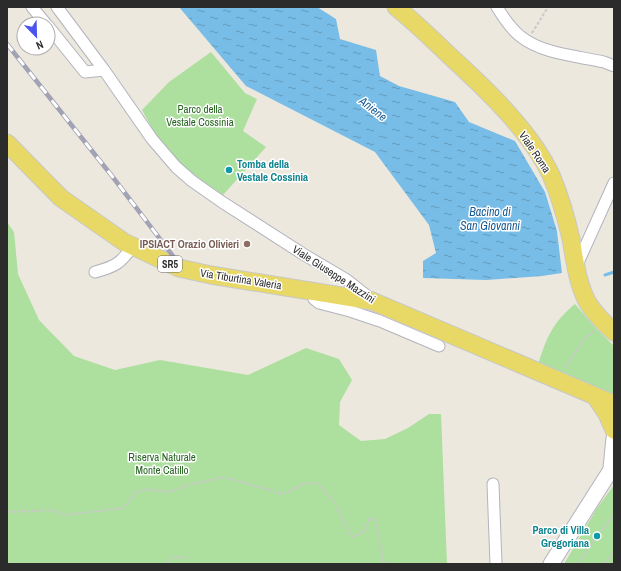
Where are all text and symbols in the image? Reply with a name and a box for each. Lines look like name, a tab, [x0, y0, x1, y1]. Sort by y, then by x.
north arrow	[16, 16, 56, 56]
text: N	[34, 37, 46, 53]
water label: Aniene	[355, 92, 391, 125]
park label: Parco della Vestale Cossinia	[166, 102, 234, 129]
street label: Viale Roma	[516, 129, 554, 175]
place label: Tomba della Vestale Cossinia	[237, 157, 308, 184]
marker: Tomba della Vestale Cossinia	[224, 165, 234, 175]
water label: Bacino di San Giovanni	[460, 204, 520, 234]
place label: IPSIACT Orazio Olivieri	[140, 237, 239, 251]
marker: IPSIACT Orazio Olivieri	[242, 239, 252, 249]
street label: Viale Giuseppe Mazzini	[290, 242, 378, 306]
road number: SR5	[158, 256, 182, 272]
street label: Via Tiburtina Valeria	[199, 266, 283, 292]
park label: Riserva Naturale Monte Catillo	[128, 450, 196, 477]
place label: Parco di Villa Gregoriana	[532, 523, 589, 550]
marker: Parco di Villa Gregoriana	[592, 531, 602, 541]

